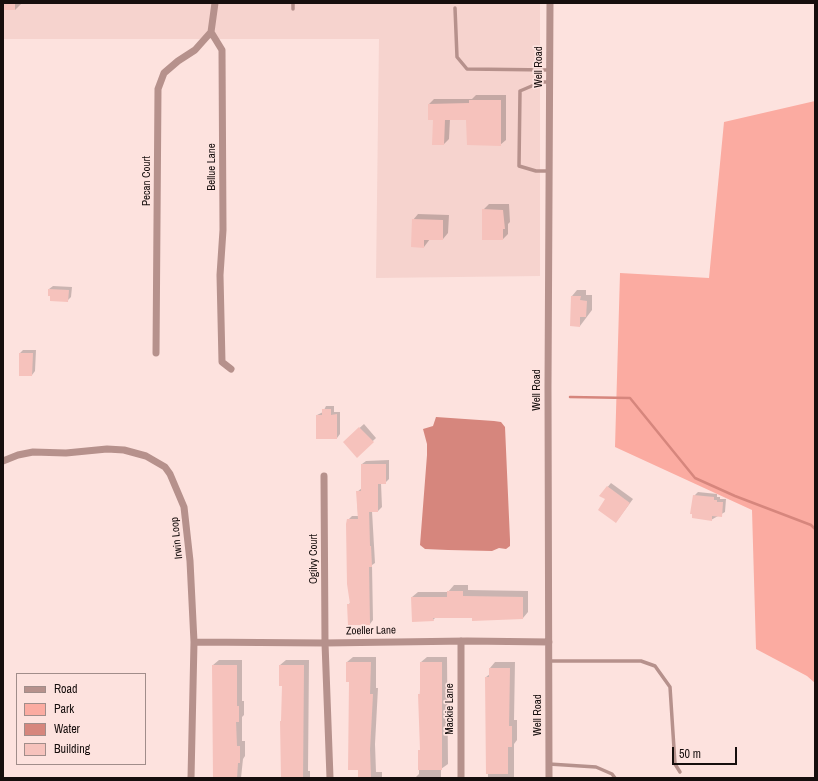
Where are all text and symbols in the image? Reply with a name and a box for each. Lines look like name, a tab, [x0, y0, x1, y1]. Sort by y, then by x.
street label: Well Road	[532, 46, 546, 88]
street label: Bellue Lane	[205, 143, 219, 191]
street label: Pecan Court	[140, 156, 154, 206]
street label: Well Road	[530, 369, 544, 411]
street label: Irwin Loop	[168, 516, 186, 560]
street label: Ogilvy Court	[307, 534, 321, 584]
street label: Zoeller Lane	[346, 624, 396, 638]
legend	[16, 673, 146, 765]
text: Road	[54, 681, 78, 697]
street label: Mackie Lane	[443, 683, 457, 735]
street label: Well Road	[531, 694, 545, 736]
text: Park	[54, 701, 74, 717]
text: Water	[54, 721, 80, 737]
scale bar	[674, 739, 739, 765]
text: Building	[54, 741, 90, 757]
text: 50 m	[679, 746, 701, 762]

